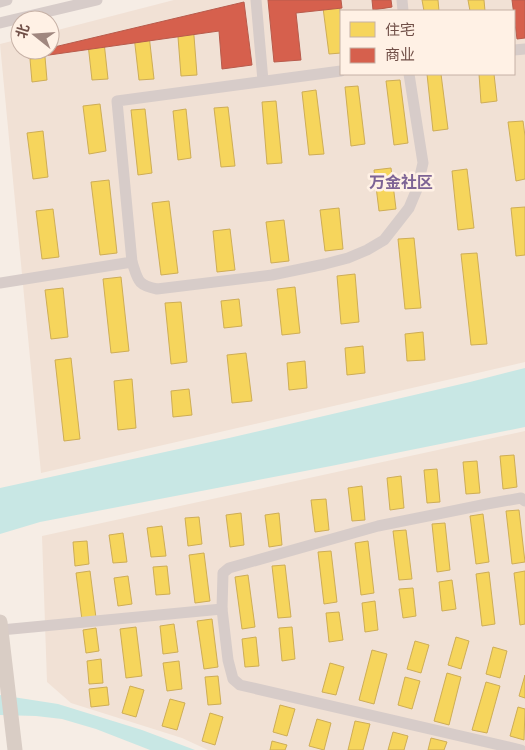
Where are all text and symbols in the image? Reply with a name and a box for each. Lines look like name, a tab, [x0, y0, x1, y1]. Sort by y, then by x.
north arrow	[10, 10, 60, 60]
legend	[340, 10, 515, 75]
text: 住宅	[385, 20, 415, 41]
text: 北	[12, 22, 35, 41]
text: 商业	[385, 45, 415, 66]
district label: 万金社区	[369, 172, 433, 194]

